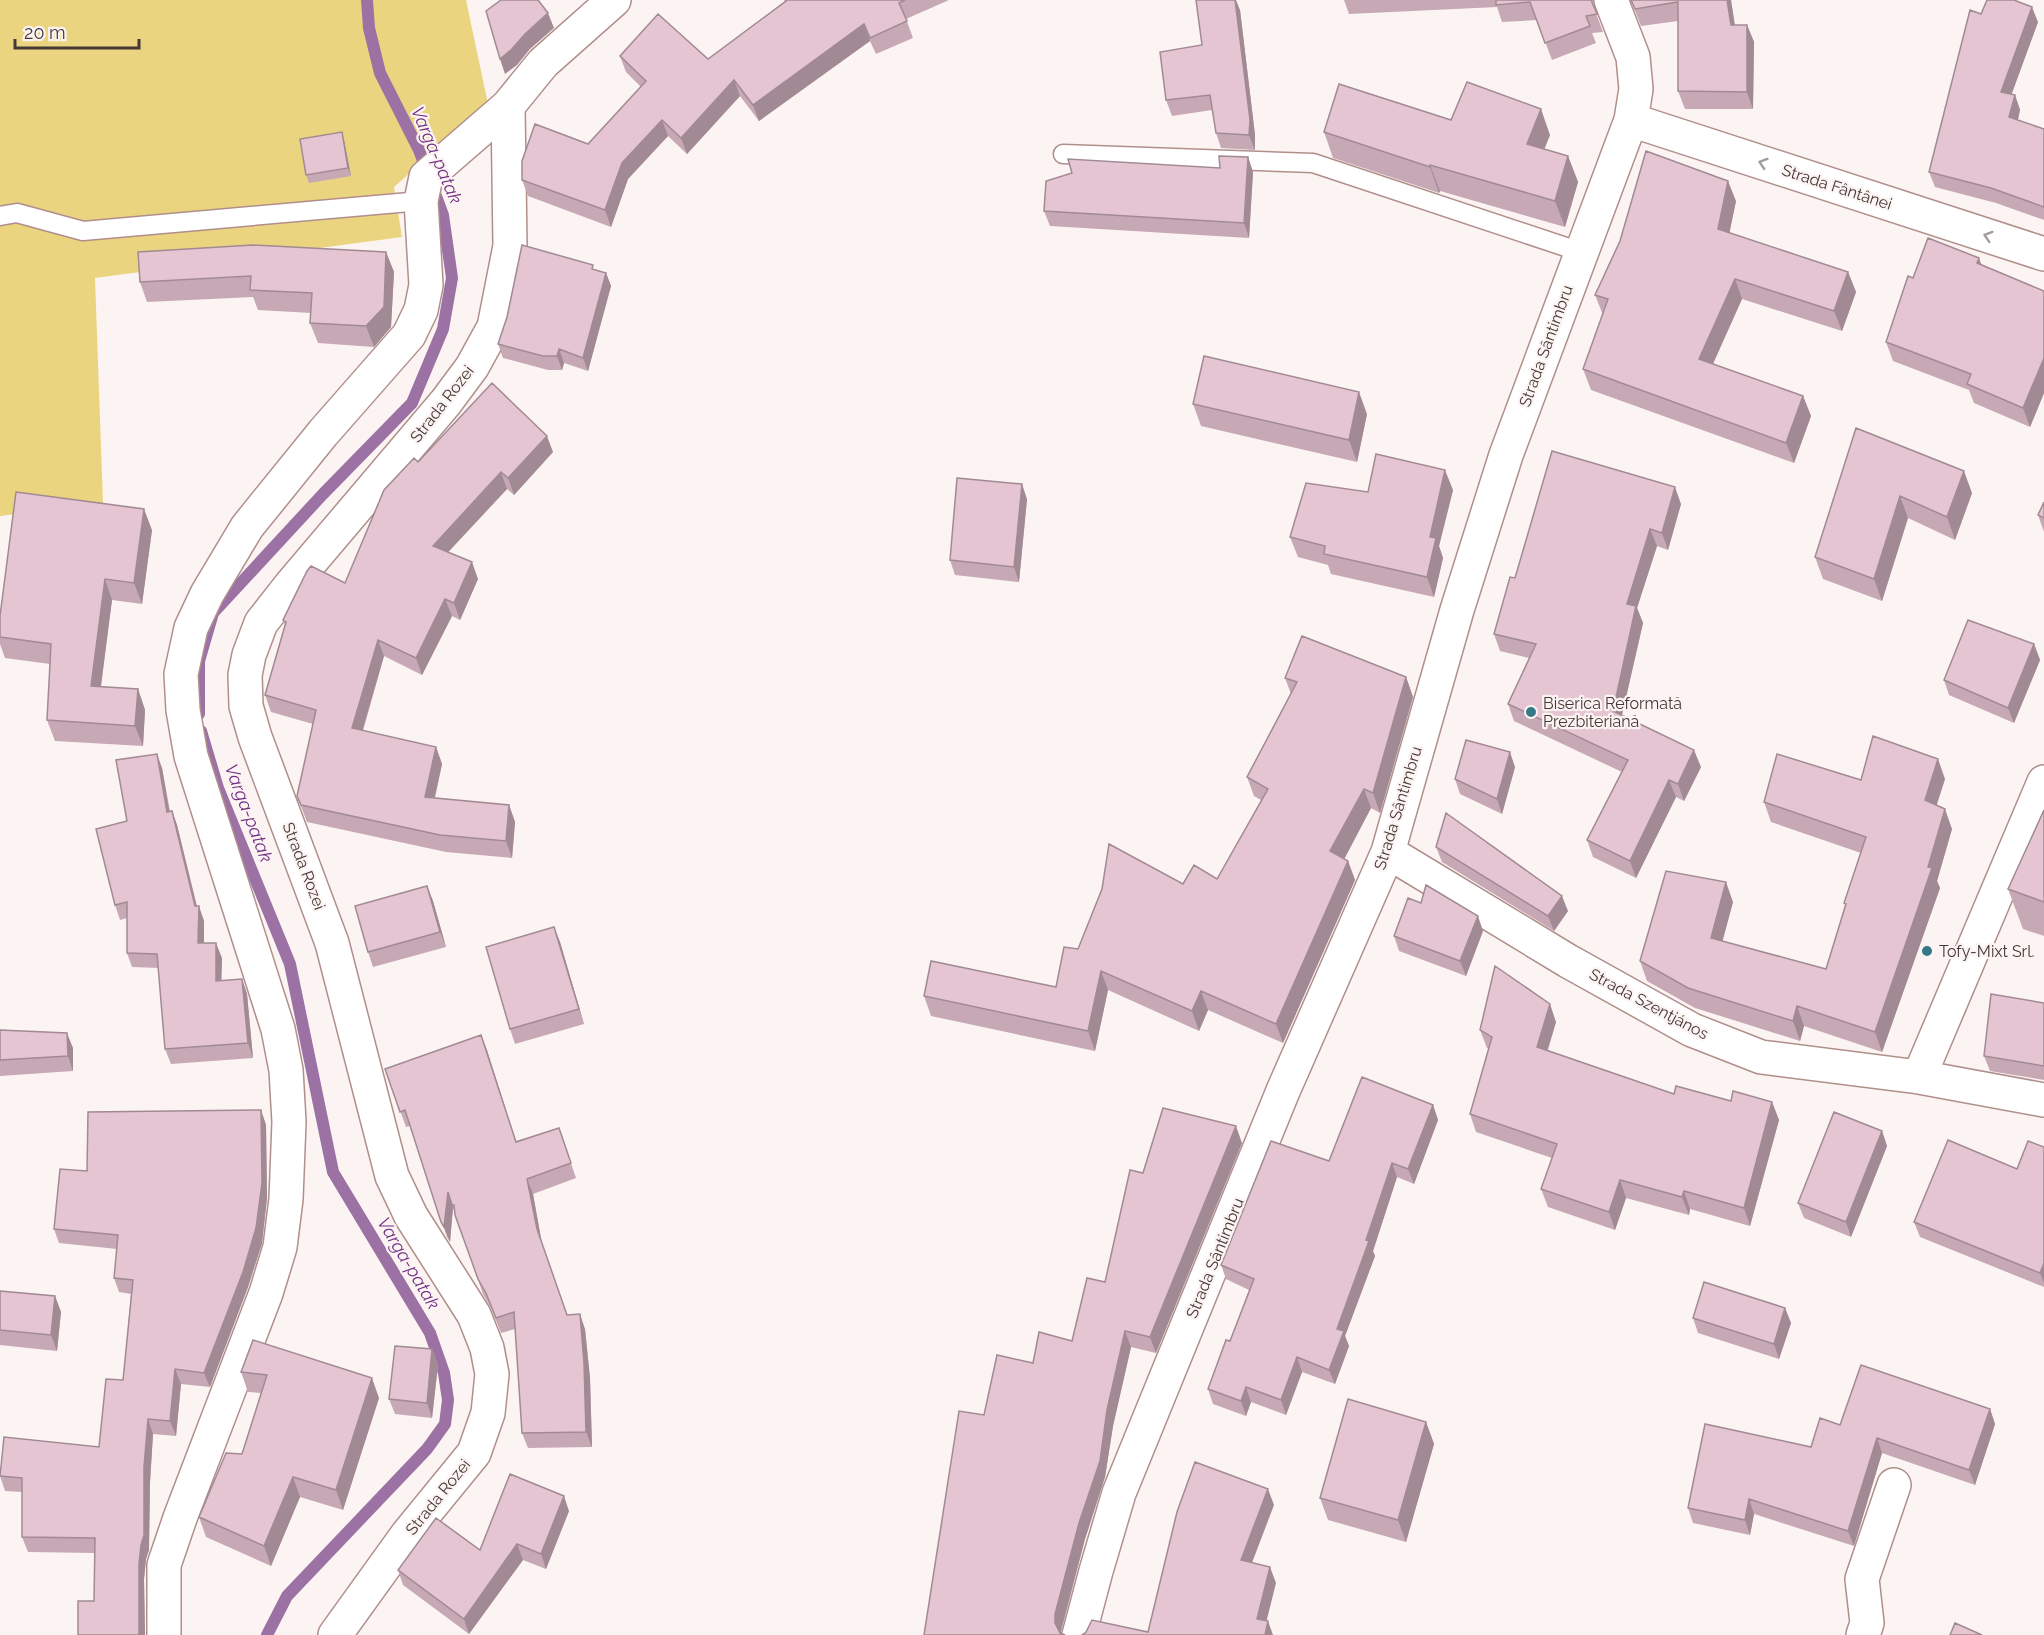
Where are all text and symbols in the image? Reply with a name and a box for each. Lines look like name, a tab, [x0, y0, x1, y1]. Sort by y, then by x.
scale bar	[15, 12, 140, 50]
text: 20 m	[24, 22, 66, 43]
water label: Varga-patak	[407, 103, 467, 207]
one-way arrow	[1758, 158, 1769, 170]
street label: Strada Fântânei	[1780, 160, 1894, 214]
one-way arrow	[1983, 231, 1994, 243]
street label: Strada Sântimbru	[1515, 283, 1577, 409]
street label: Strada Rozei	[406, 362, 478, 446]
place label: Biserica Reformată Prezbiteriană	[1543, 694, 1682, 731]
marker: Biserica Reformată Prezbiteriană	[1524, 705, 1538, 719]
street label: Strada Sântimbru	[1370, 744, 1426, 872]
water label: Varga-patak	[221, 761, 277, 865]
street label: Strada Rozei	[279, 820, 329, 912]
place label: Tofy-Mixt Srl.	[1939, 942, 2035, 961]
marker: Tofy-Mixt Srl.	[1920, 944, 1934, 958]
street label: Strada Szentjános	[1586, 965, 1712, 1044]
street label: Strada Sântimbru	[1182, 1195, 1248, 1321]
water label: Varga-patak	[373, 1213, 445, 1313]
street label: Strada Rozei	[402, 1455, 474, 1539]

